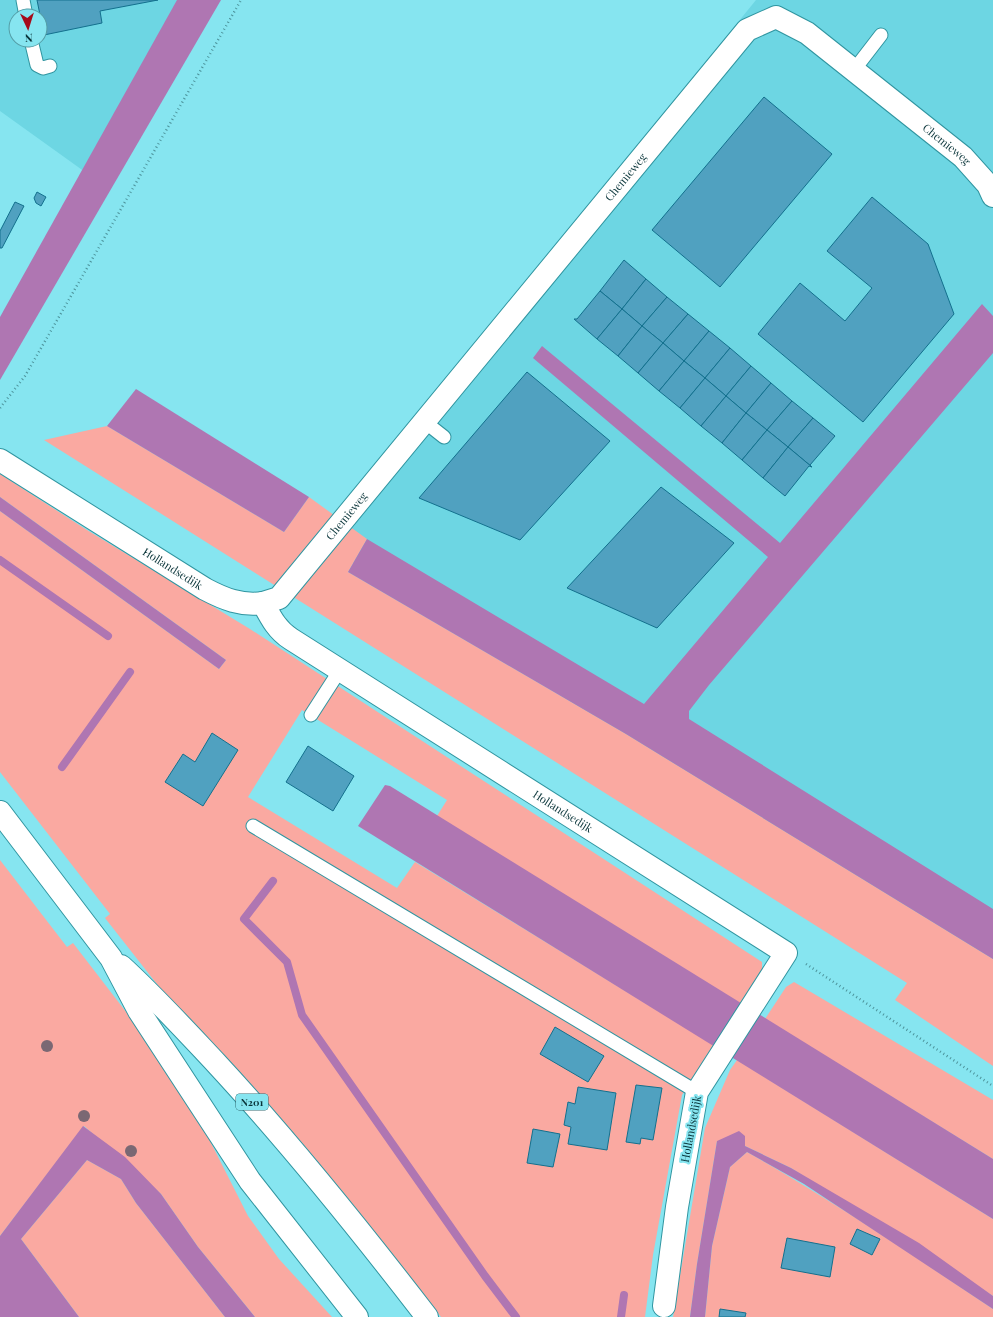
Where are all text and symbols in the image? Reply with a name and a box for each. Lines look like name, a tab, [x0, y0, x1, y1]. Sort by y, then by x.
north arrow	[8, 8, 48, 48]
text: N	[24, 31, 33, 46]
street label: Chemieweg	[920, 120, 975, 168]
street label: Chemieweg	[601, 150, 650, 204]
street label: Chemieweg	[322, 488, 370, 543]
street label: Hollandsedijk	[140, 544, 206, 593]
street label: Hollandsedijk	[530, 786, 596, 836]
road number: N201	[236, 1094, 268, 1110]
street label: Hollandsedijk	[677, 1094, 704, 1164]

